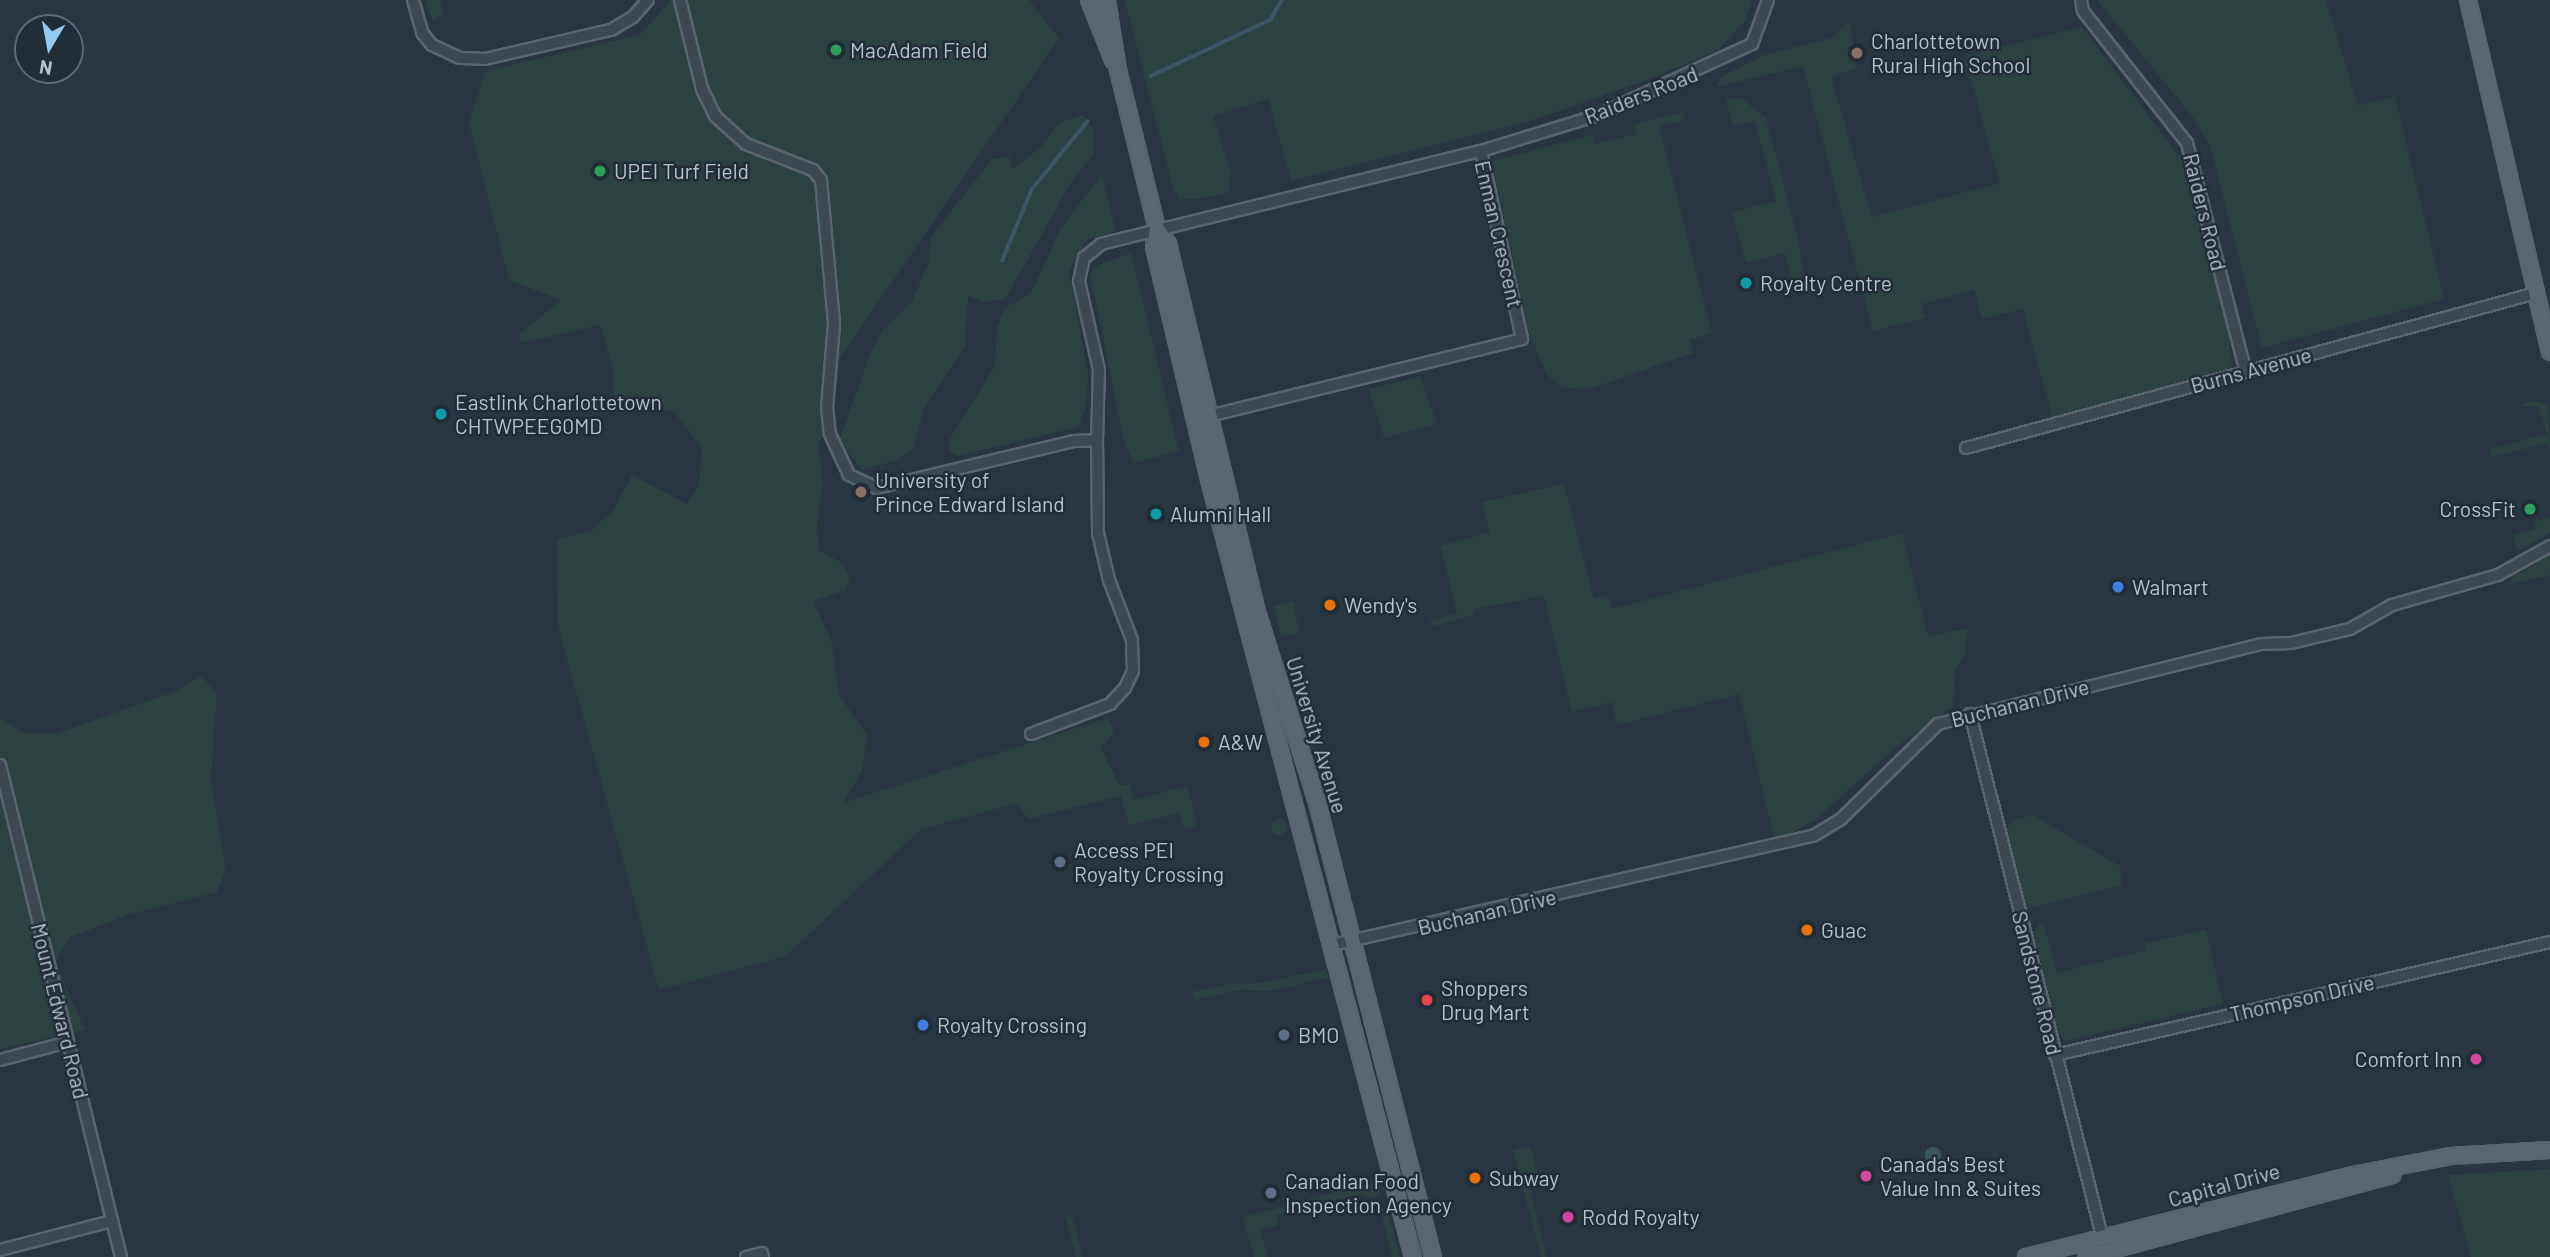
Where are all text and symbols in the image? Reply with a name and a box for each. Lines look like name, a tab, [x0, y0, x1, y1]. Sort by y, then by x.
north arrow	[14, 14, 84, 84]
place label: Charlottetown Rural High School	[1871, 28, 2030, 78]
place label: MacAdam Field	[850, 37, 988, 63]
marker: MacAdam Field	[828, 42, 844, 58]
marker: Charlottetown Rural High School	[1849, 45, 1865, 61]
text: N	[37, 56, 54, 81]
street label: Raiders Road	[1581, 61, 1701, 129]
street label: Raiders Road	[2178, 151, 2232, 273]
place label: UPEI Turf Field	[614, 158, 749, 184]
street label: Enman Crescent	[1470, 158, 1528, 310]
marker: UPEI Turf Field	[592, 163, 608, 179]
place label: Royalty Centre	[1760, 270, 1892, 296]
marker: Royalty Centre	[1738, 275, 1754, 291]
street label: Burns Avenue	[2188, 342, 2314, 398]
place label: Eastlink Charlottetown CHTWPEEG0MD	[455, 389, 662, 439]
marker: Eastlink Charlottetown CHTWPEEG0MD	[433, 406, 449, 422]
place label: University of Prince Edward Island	[875, 467, 1065, 517]
marker: University of Prince Edward Island	[853, 484, 869, 500]
place label: CrossFit	[2439, 496, 2516, 522]
place label: Alumni Hall	[1170, 501, 1271, 527]
marker: CrossFit	[2522, 501, 2538, 517]
marker: Alumni Hall	[1148, 506, 1164, 522]
place label: Walmart	[2132, 574, 2209, 600]
marker: Walmart	[2110, 579, 2126, 595]
place label: Wendy's	[1344, 592, 1417, 618]
marker: Wendy's	[1322, 597, 1338, 613]
street label: University Avenue	[1281, 654, 1353, 816]
street label: Buchanan Drive	[1948, 674, 2092, 732]
place label: A&W	[1218, 729, 1263, 755]
marker: A&W	[1196, 734, 1212, 750]
place label: Access PEI Royalty Crossing	[1074, 837, 1224, 887]
marker: Access PEI Royalty Crossing	[1052, 854, 1068, 870]
street label: Buchanan Drive	[1415, 884, 1559, 940]
street label: Sandstone Road	[2007, 908, 2067, 1058]
place label: Guac	[1821, 917, 1867, 943]
street label: Mount Edward Road	[26, 920, 94, 1102]
marker: Guac	[1799, 922, 1815, 938]
street label: Thompson Drive	[2227, 969, 2377, 1027]
place label: Shoppers Drug Mart	[1441, 975, 1530, 1025]
marker: Shoppers Drug Mart	[1419, 992, 1435, 1008]
place label: Royalty Crossing	[937, 1012, 1087, 1038]
marker: Royalty Crossing	[915, 1017, 931, 1033]
place label: BMO	[1298, 1022, 1339, 1048]
marker: BMO	[1276, 1027, 1292, 1043]
place label: Comfort Inn	[2355, 1046, 2462, 1072]
marker: Comfort Inn	[2468, 1051, 2484, 1067]
place label: Canada's Best Value Inn & Suites	[1880, 1151, 2041, 1201]
street label: Capital Drive	[2165, 1158, 2283, 1212]
place label: Subway	[1489, 1165, 1559, 1191]
place label: Canadian Food Inspection Agency	[1285, 1168, 1452, 1218]
marker: Canada's Best Value Inn & Suites	[1858, 1168, 1874, 1184]
marker: Subway	[1467, 1170, 1483, 1186]
marker: Canadian Food Inspection Agency	[1263, 1185, 1279, 1201]
place label: Rodd Royalty	[1582, 1204, 1700, 1230]
marker: Rodd Royalty	[1560, 1209, 1576, 1225]

